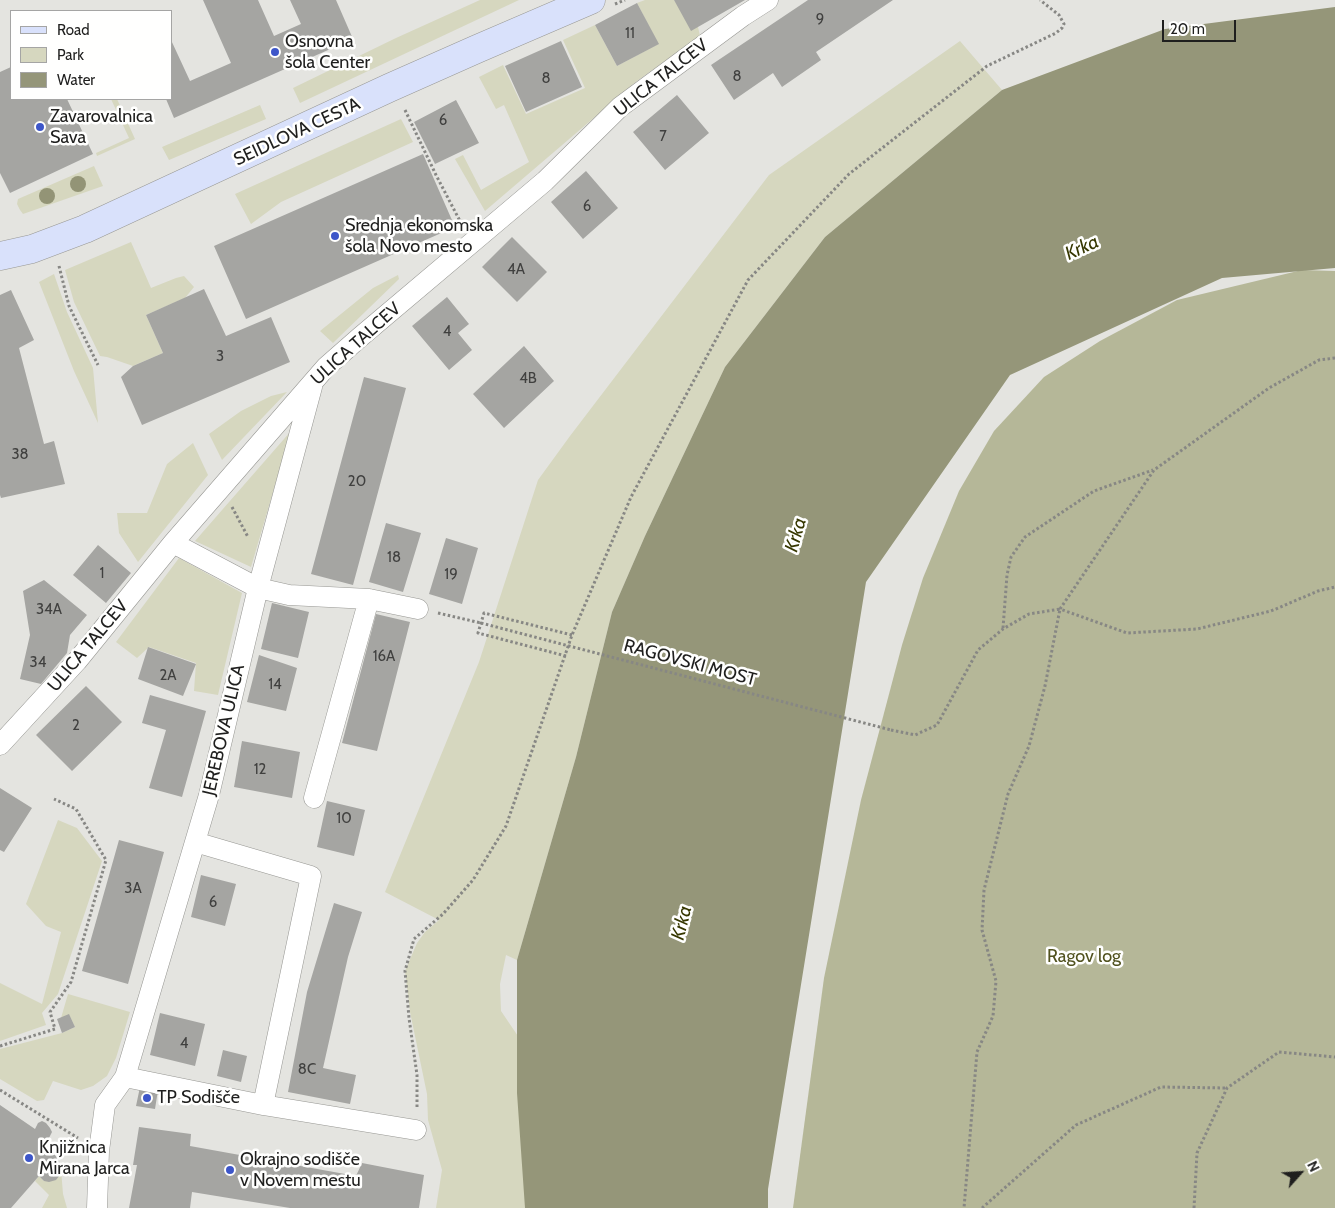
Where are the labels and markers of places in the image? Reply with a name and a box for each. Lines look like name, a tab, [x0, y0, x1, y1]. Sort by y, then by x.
place label: Osnovna šola Center	[285, 31, 370, 74]
marker: Osnovna šola Center	[269, 46, 281, 58]
place label: Zavarovalnica Sava	[50, 106, 153, 148]
marker: Zavarovalnica Sava	[34, 121, 46, 133]
place label: Srednja ekonomska šola Novo mesto	[345, 215, 493, 258]
marker: Srednja ekonomska šola Novo mesto	[329, 230, 341, 242]
place label: TP Sodišče	[157, 1087, 240, 1109]
marker: TP Sodišče	[141, 1092, 153, 1104]
place label: Knjižnica Mirana Jarca	[39, 1137, 130, 1180]
place label: Okrajno sodišče v Novem mestu	[240, 1149, 361, 1192]
marker: Knjižnica Mirana Jarca	[23, 1152, 35, 1164]
marker: Okrajno sodišče v Novem mestu	[224, 1164, 236, 1176]

